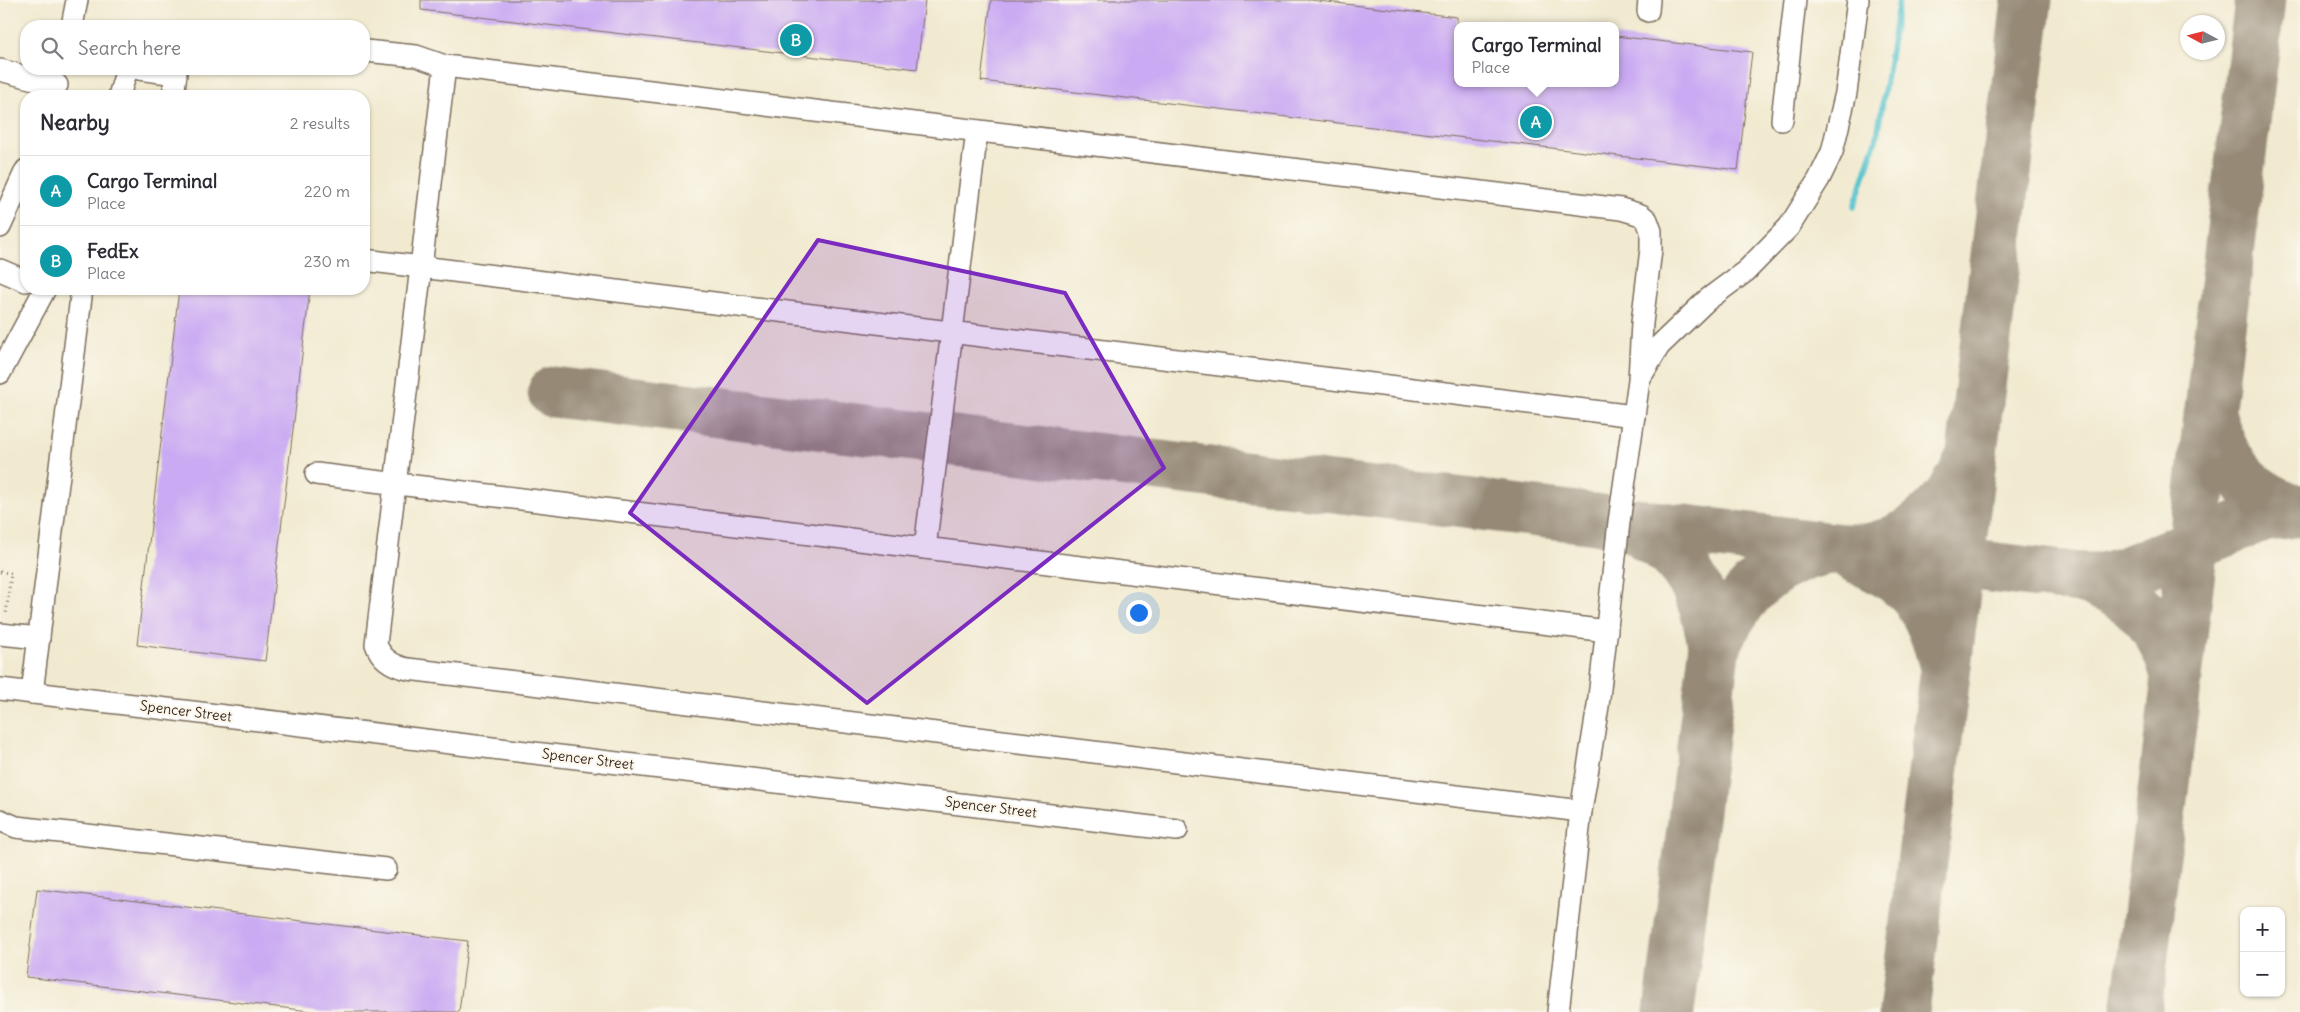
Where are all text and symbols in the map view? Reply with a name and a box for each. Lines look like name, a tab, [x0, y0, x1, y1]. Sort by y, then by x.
north arrow	[2180, 15, 2225, 60]
search box	[20, 20, 370, 75]
pin: B	[780, 21, 812, 59]
popup	[1454, 22, 1619, 87]
text: Cargo Terminal	[1471, 33, 1602, 57]
icon: search	[38, 34, 66, 62]
text: Search here	[78, 36, 181, 60]
text: Place	[1471, 57, 1510, 77]
pin: A	[1520, 103, 1552, 141]
text: Nearby	[40, 109, 110, 136]
text: 2 results	[290, 113, 350, 133]
text: Cargo Terminal	[87, 169, 217, 193]
text: A	[51, 181, 61, 201]
text: 220 m	[304, 181, 350, 201]
text: Place	[87, 193, 126, 213]
text: FedEx	[87, 239, 139, 263]
text: B	[51, 251, 61, 271]
text: 230 m	[304, 251, 350, 271]
text: Place	[87, 263, 126, 283]
your location	[1126, 600, 1152, 626]
street label: Spencer Street	[139, 696, 233, 726]
street label: Spencer Street	[541, 744, 635, 774]
street label: Spencer Street	[944, 792, 1038, 822]
map controls	[2240, 907, 2285, 997]
button: +	[2240, 907, 2285, 952]
button: −	[2240, 952, 2285, 997]

